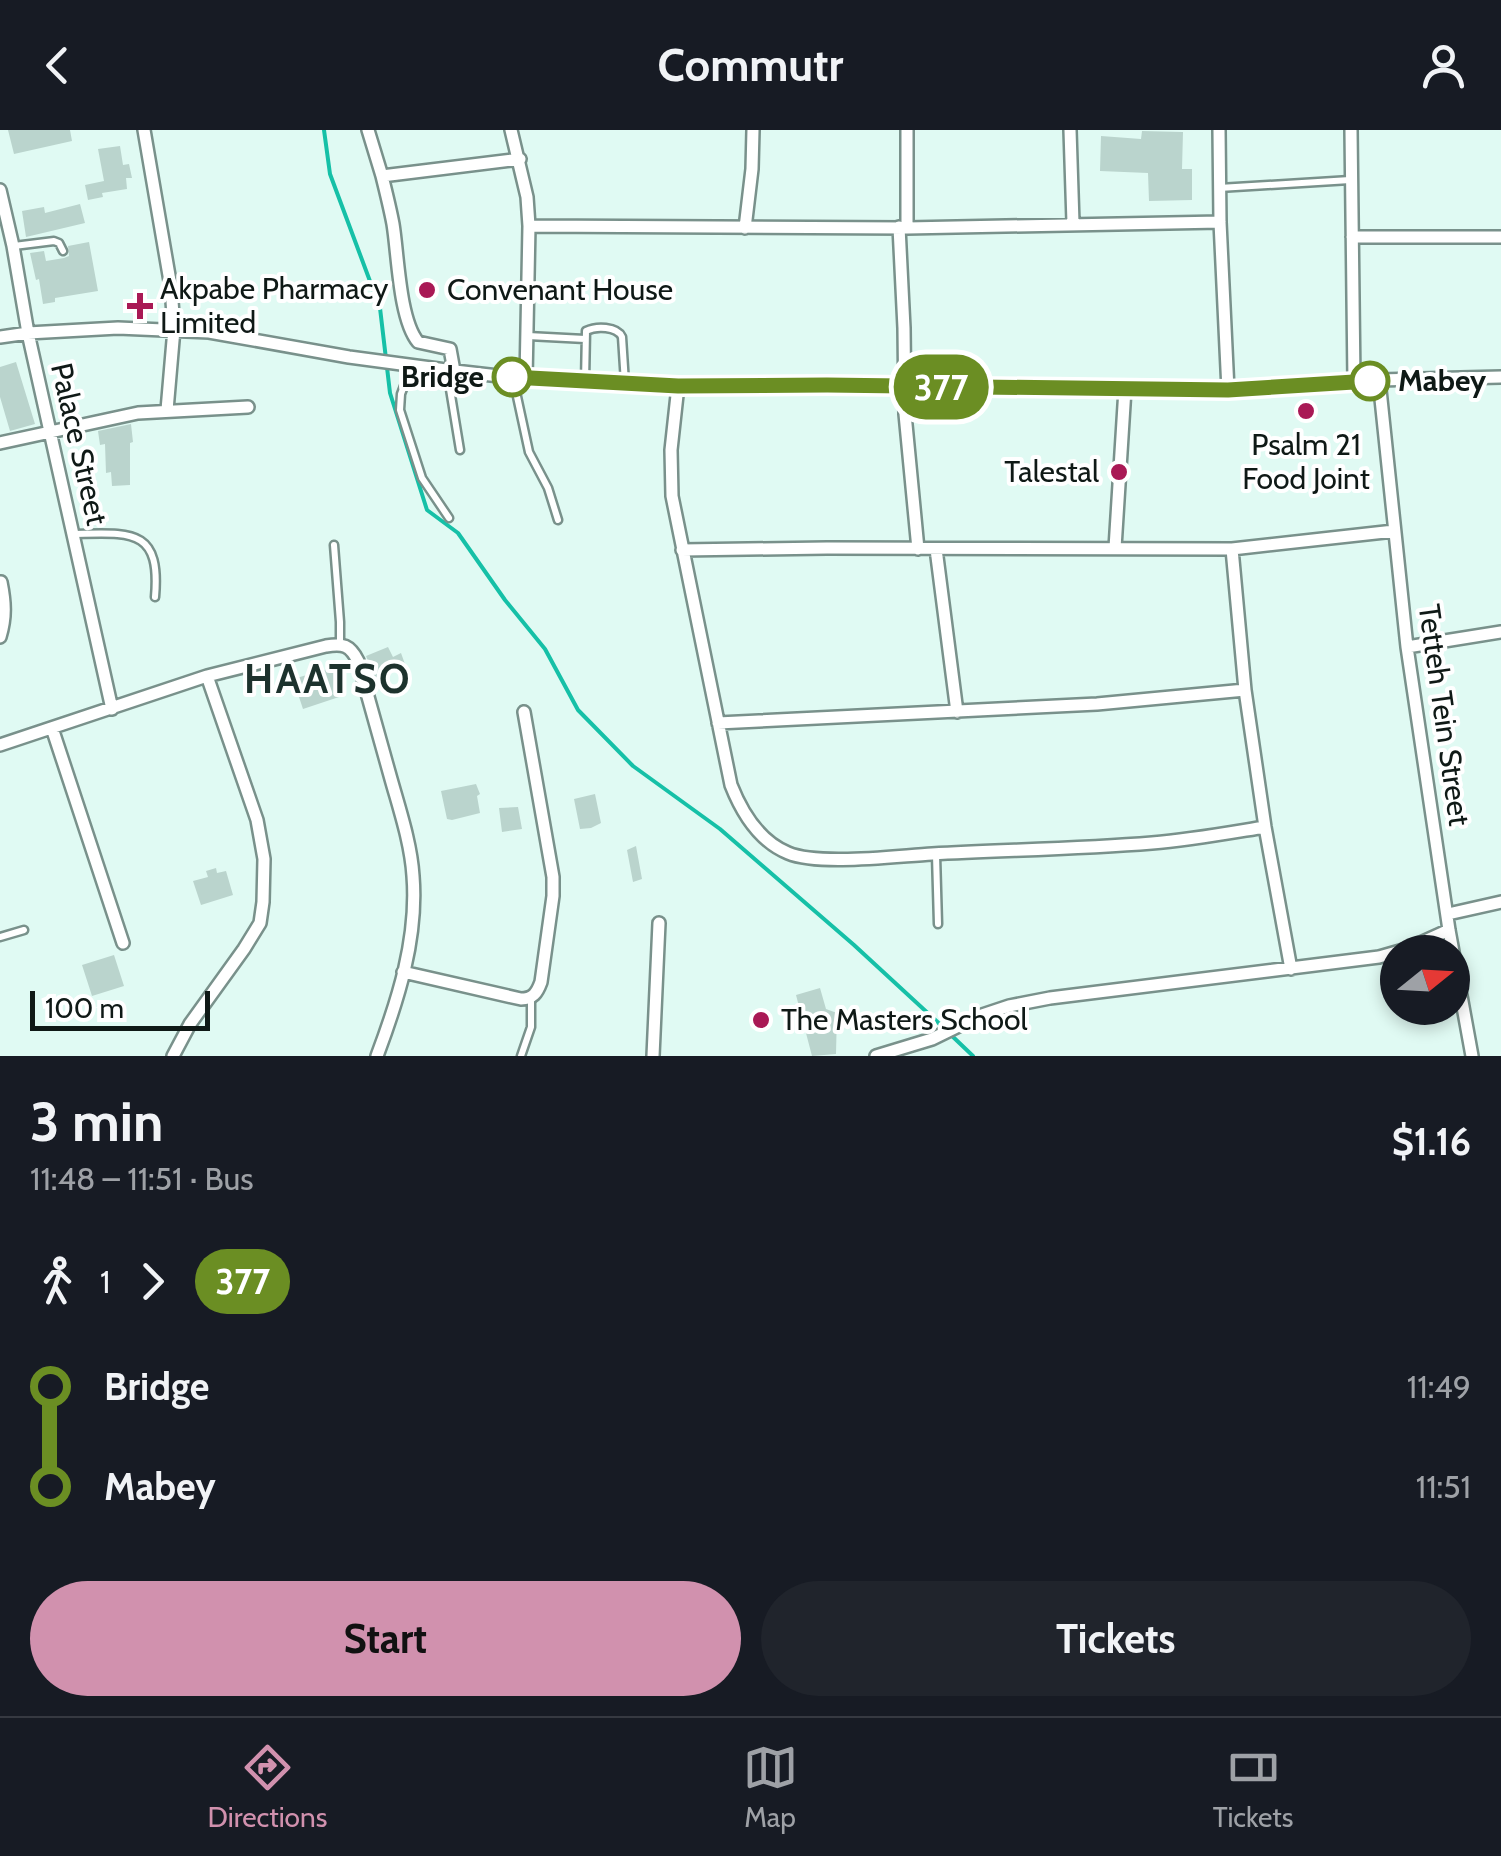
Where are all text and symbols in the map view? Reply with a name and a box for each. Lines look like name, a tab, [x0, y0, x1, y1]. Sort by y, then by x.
icon: back	[30, 38, 85, 93]
text: Commutr	[658, 38, 843, 92]
icon: person	[1416, 38, 1471, 93]
place label: Akpabe Pharmacy Limited	[160, 270, 388, 341]
place label: Convenant House	[447, 271, 673, 308]
marker: Convenant House	[416, 279, 438, 301]
marker: Akpabe Pharmacy Limited	[129, 295, 151, 317]
line badge: 377	[884, 354, 998, 420]
place label: Bridge	[401, 358, 484, 395]
marker: Bridge	[493, 358, 531, 396]
street label: Palace Street	[43, 359, 116, 529]
marker: Mabey	[1351, 362, 1389, 400]
place label: Mabey	[1398, 362, 1487, 399]
text: 377	[914, 366, 968, 409]
marker: Psalm 21 Food Joint	[1295, 400, 1317, 422]
place label: Psalm 21 Food Joint	[1242, 426, 1370, 497]
place label: Talestal	[1004, 453, 1099, 490]
marker: Talestal	[1108, 461, 1130, 483]
street label: Tetteh Tein Street	[1411, 602, 1478, 828]
district label: HAATSO	[244, 654, 412, 703]
north arrow	[1380, 935, 1470, 1025]
map controls	[1380, 935, 1470, 1025]
scale bar	[30, 986, 210, 1030]
text: 100 m	[45, 991, 124, 1025]
place label: The Masters School	[781, 1001, 1028, 1038]
marker: The Masters School	[750, 1009, 772, 1031]
text: 3 min	[30, 1088, 163, 1155]
text: $1.16	[1392, 1118, 1471, 1165]
text: 11:48 – 11:51 · Bus	[30, 1159, 253, 1198]
icon: walk	[30, 1254, 85, 1309]
icon: forward	[125, 1254, 180, 1309]
text: 377	[215, 1260, 270, 1303]
text: 1	[100, 1262, 110, 1301]
text: Bridge	[104, 1363, 209, 1410]
text: 11:49	[1407, 1367, 1471, 1406]
text: Mabey	[104, 1463, 216, 1510]
text: 11:51	[1416, 1467, 1471, 1506]
button: Start	[30, 1581, 741, 1696]
button: Tickets	[761, 1581, 1471, 1696]
tab: Directions	[208, 1740, 327, 1834]
tab: Map	[743, 1740, 798, 1834]
tab: Tickets	[1213, 1740, 1293, 1834]

